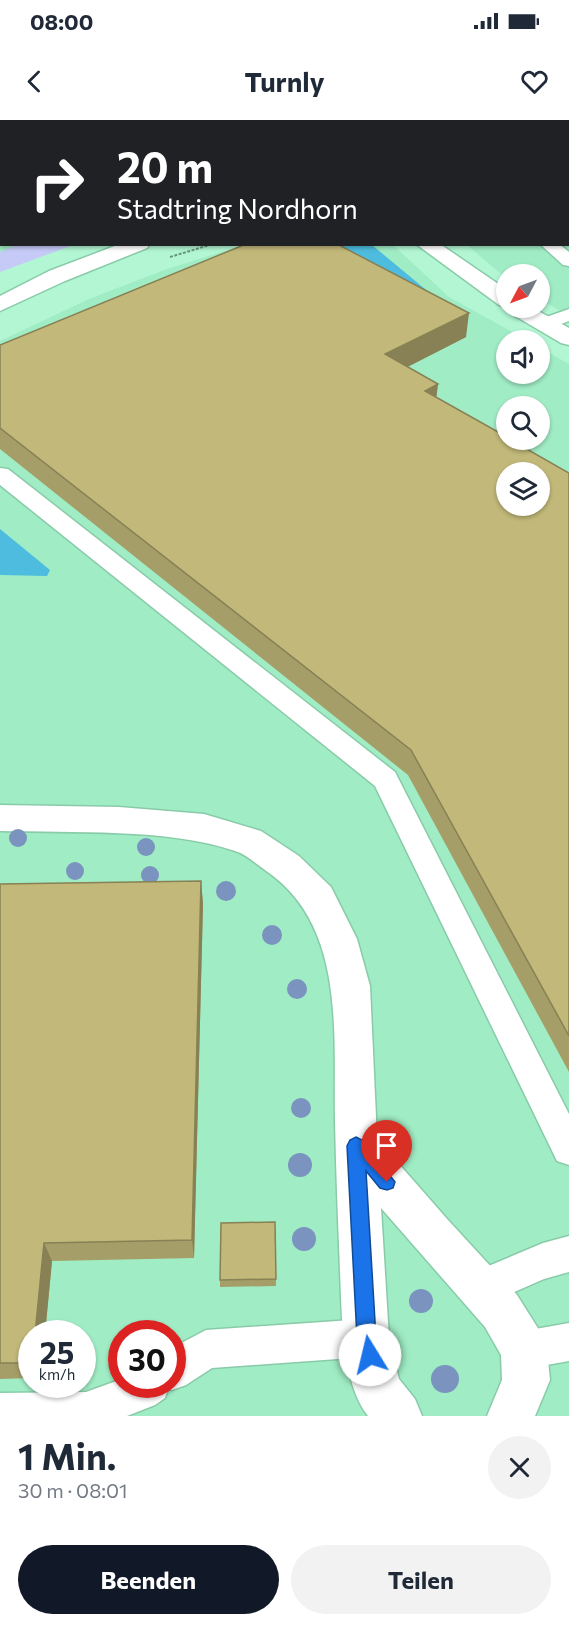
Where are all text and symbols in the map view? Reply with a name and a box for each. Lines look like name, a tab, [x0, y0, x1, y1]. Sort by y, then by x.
text: 08:00	[30, 8, 93, 35]
icon: back	[18, 65, 51, 98]
text: Turnly	[244, 65, 325, 98]
icon: heart	[518, 65, 551, 98]
text: 20 m	[117, 140, 213, 192]
icon: right	[18, 144, 96, 222]
text: Stadtring Nordhorn	[117, 192, 358, 225]
north arrow	[496, 264, 550, 318]
map controls	[496, 264, 550, 516]
button: sound	[496, 330, 550, 384]
button: search	[496, 396, 550, 450]
button: layers	[496, 462, 550, 516]
pin	[361, 1120, 412, 1182]
icon: arrive	[370, 1129, 403, 1162]
speed limit sign: 30	[108, 1320, 186, 1398]
position arrow	[338, 1323, 402, 1387]
text: 25	[40, 1333, 74, 1370]
text: km/h	[39, 1365, 75, 1383]
text: 1 Min.	[18, 1433, 116, 1477]
button: close	[488, 1436, 551, 1499]
text: 30 m · 08:01	[18, 1478, 128, 1502]
button: Beenden	[18, 1545, 279, 1614]
button: Teilen	[291, 1545, 551, 1614]

